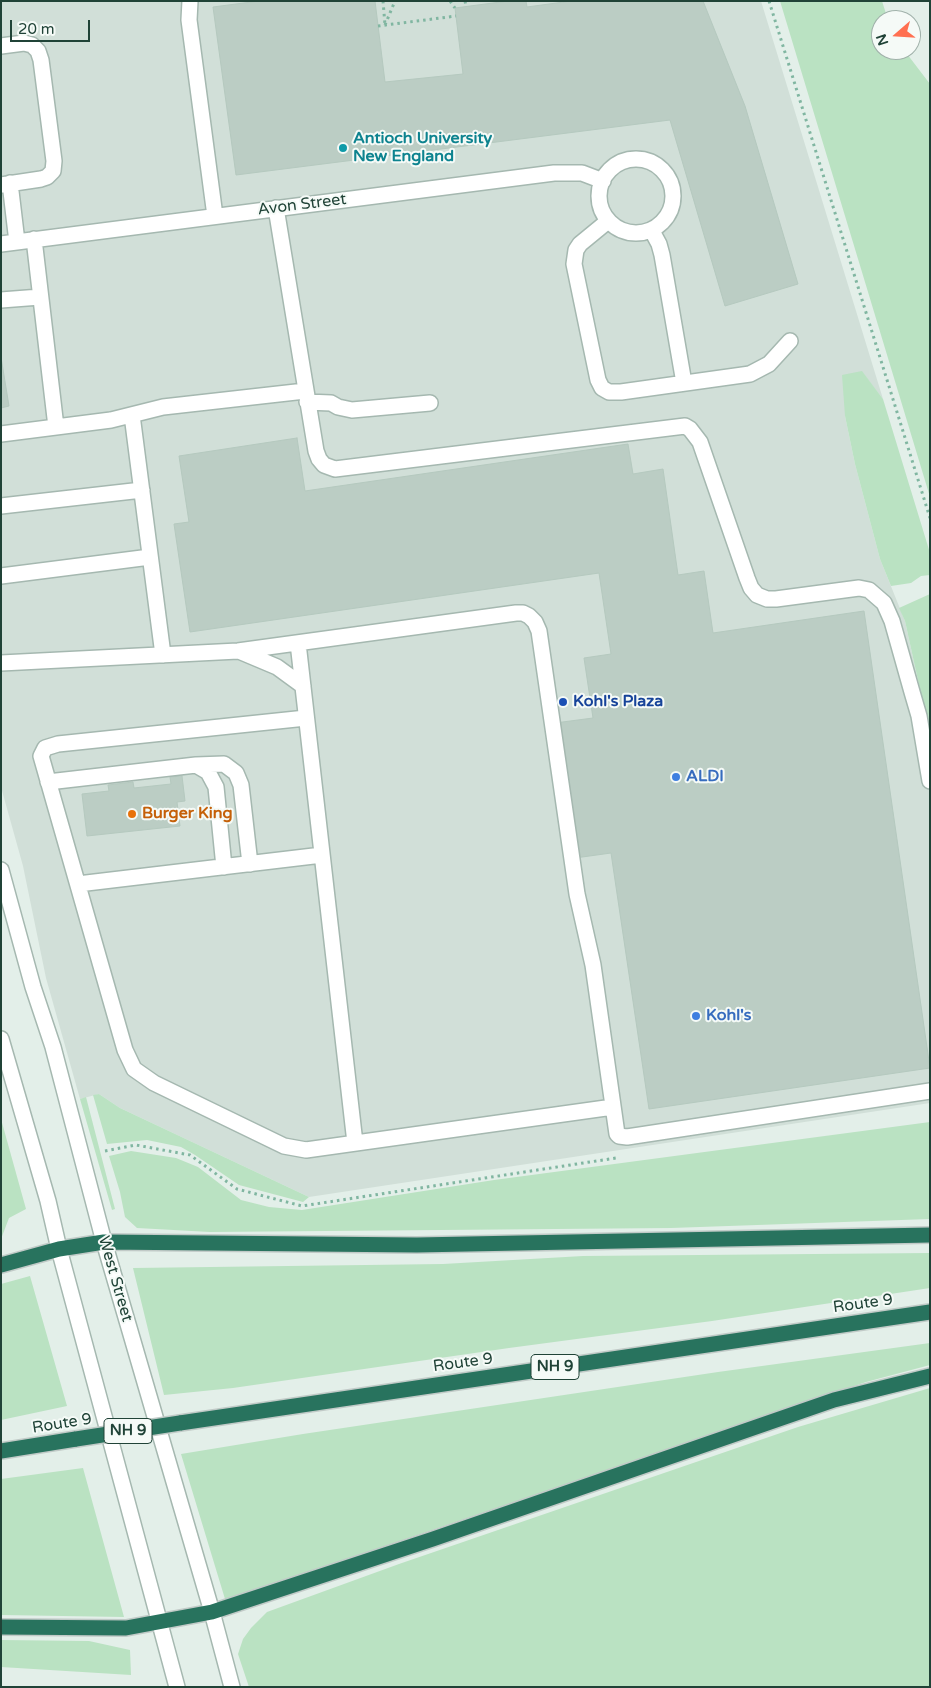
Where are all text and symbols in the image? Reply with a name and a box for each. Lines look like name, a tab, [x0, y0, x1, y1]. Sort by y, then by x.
scale bar	[12, 10, 92, 42]
north arrow	[871, 10, 921, 60]
text: 20 m	[18, 20, 55, 38]
text: N	[872, 32, 892, 48]
place label: Antioch University New England	[353, 129, 492, 167]
marker: Antioch University New England	[337, 142, 349, 154]
street label: Avon Street	[257, 190, 347, 220]
place label: Kohl's Plaza	[573, 692, 663, 712]
marker: Kohl's Plaza	[557, 696, 569, 708]
place label: ALDI	[686, 767, 724, 787]
marker: ALDI	[670, 771, 682, 783]
place label: Burger King	[142, 804, 233, 824]
marker: Burger King	[126, 808, 138, 820]
place label: Kohl's	[706, 1006, 751, 1026]
marker: Kohl's	[690, 1010, 702, 1022]
street label: West Street	[94, 1234, 136, 1324]
street label: Route 9	[832, 1290, 894, 1318]
street label: Route 9	[432, 1349, 494, 1377]
road number: NH 9	[531, 1354, 579, 1380]
street label: Route 9	[31, 1410, 93, 1438]
road number: NH 9	[104, 1418, 152, 1444]

